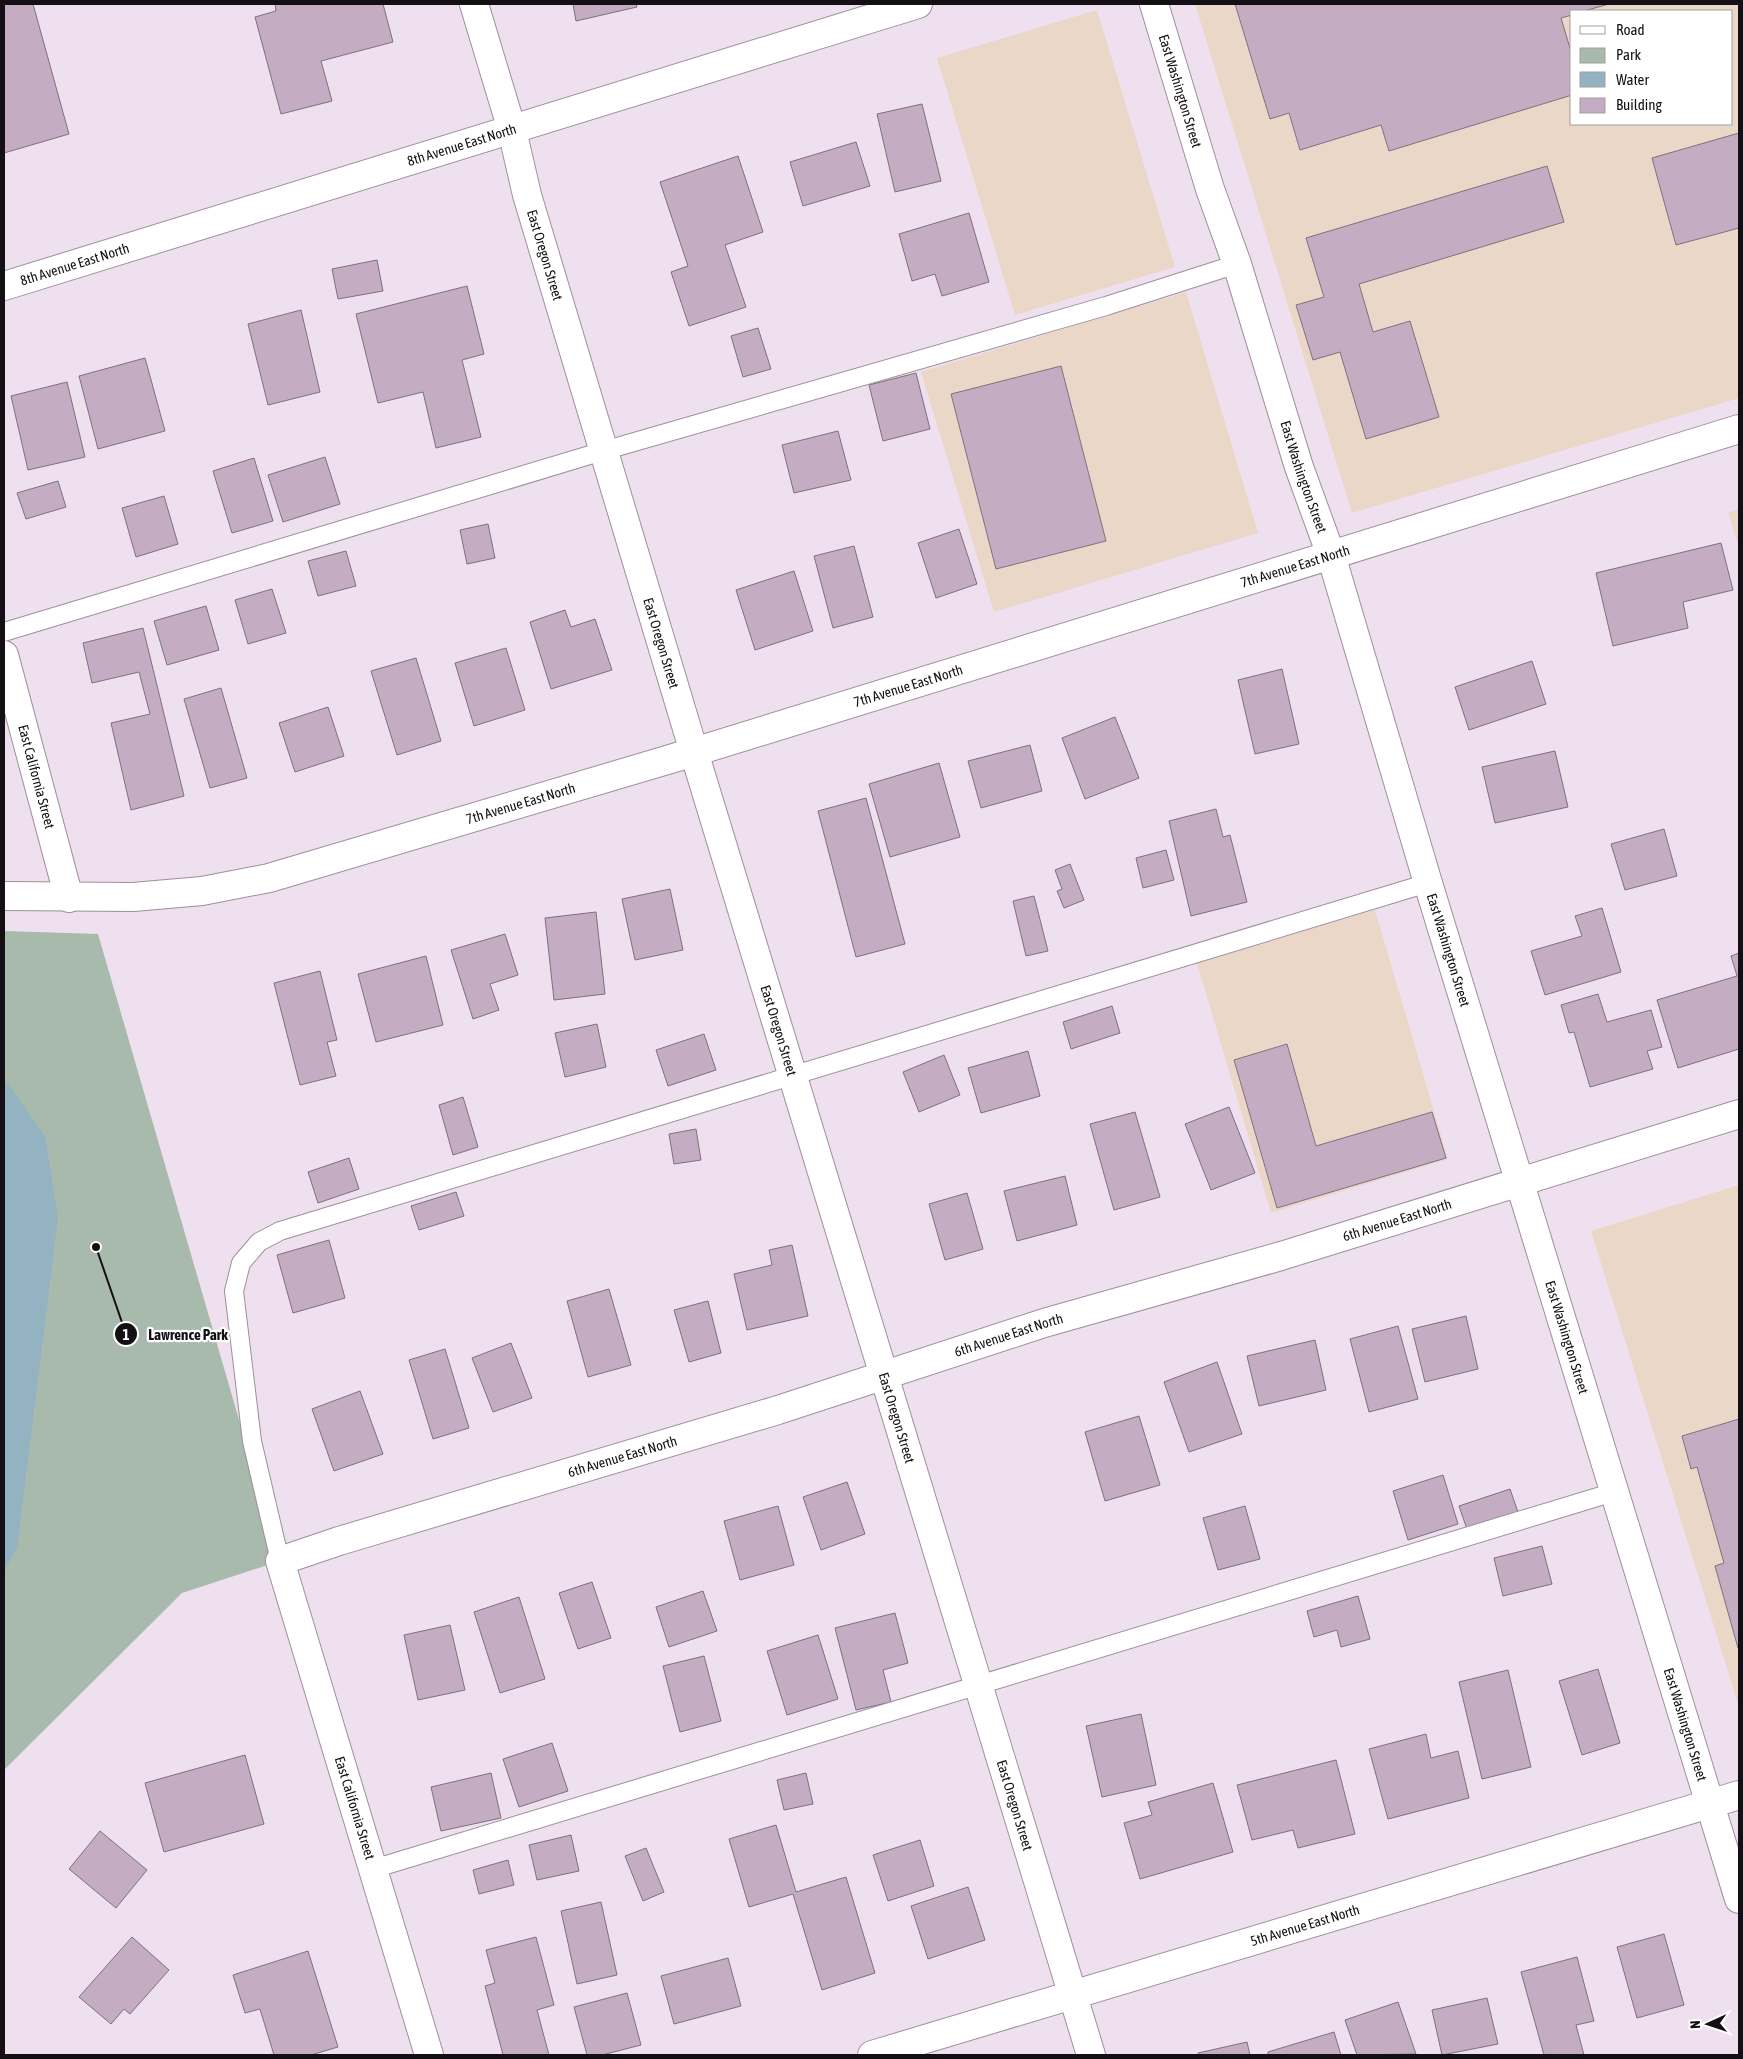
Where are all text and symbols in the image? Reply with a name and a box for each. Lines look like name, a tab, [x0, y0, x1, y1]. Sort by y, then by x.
legend	[1570, 10, 1733, 125]
text: Road	[1616, 21, 1645, 38]
street label: East Washington Street	[1156, 33, 1205, 150]
text: Park	[1616, 46, 1641, 63]
text: Water	[1616, 71, 1649, 88]
text: Building	[1616, 96, 1662, 113]
street label: 8th Avenue East North	[405, 120, 518, 169]
street label: East Oregon Street	[524, 208, 566, 302]
street label: 8th Avenue East North	[18, 240, 131, 289]
street label: East Washington Street	[1277, 419, 1330, 535]
street label: 7th Avenue East North	[1239, 542, 1352, 591]
street label: East Oregon Street	[640, 596, 682, 690]
street label: 7th Avenue East North	[852, 661, 965, 710]
street label: East California Street	[15, 723, 58, 830]
street label: 7th Avenue East North	[464, 780, 577, 827]
street label: East Washington Street	[1424, 891, 1473, 1008]
street label: East Oregon Street	[757, 983, 800, 1078]
street label: 6th Avenue East North	[1341, 1196, 1453, 1244]
street label: East Washington Street	[1542, 1279, 1592, 1396]
street label: 6th Avenue East North	[952, 1310, 1065, 1360]
callout: Lawrence Park	[114, 1319, 238, 1349]
text: 1	[122, 1326, 130, 1343]
text: Lawrence Park	[148, 1326, 228, 1343]
street label: East Oregon Street	[876, 1371, 918, 1465]
street label: 6th Avenue East North	[566, 1433, 679, 1480]
street label: East Washington Street	[1661, 1666, 1710, 1783]
street label: East California Street	[332, 1755, 378, 1861]
street label: East Oregon Street	[994, 1758, 1036, 1852]
street label: 5th Avenue East North	[1248, 1901, 1361, 1949]
north arrow	[1683, 1999, 1733, 2049]
text: N	[1687, 2020, 1703, 2029]

